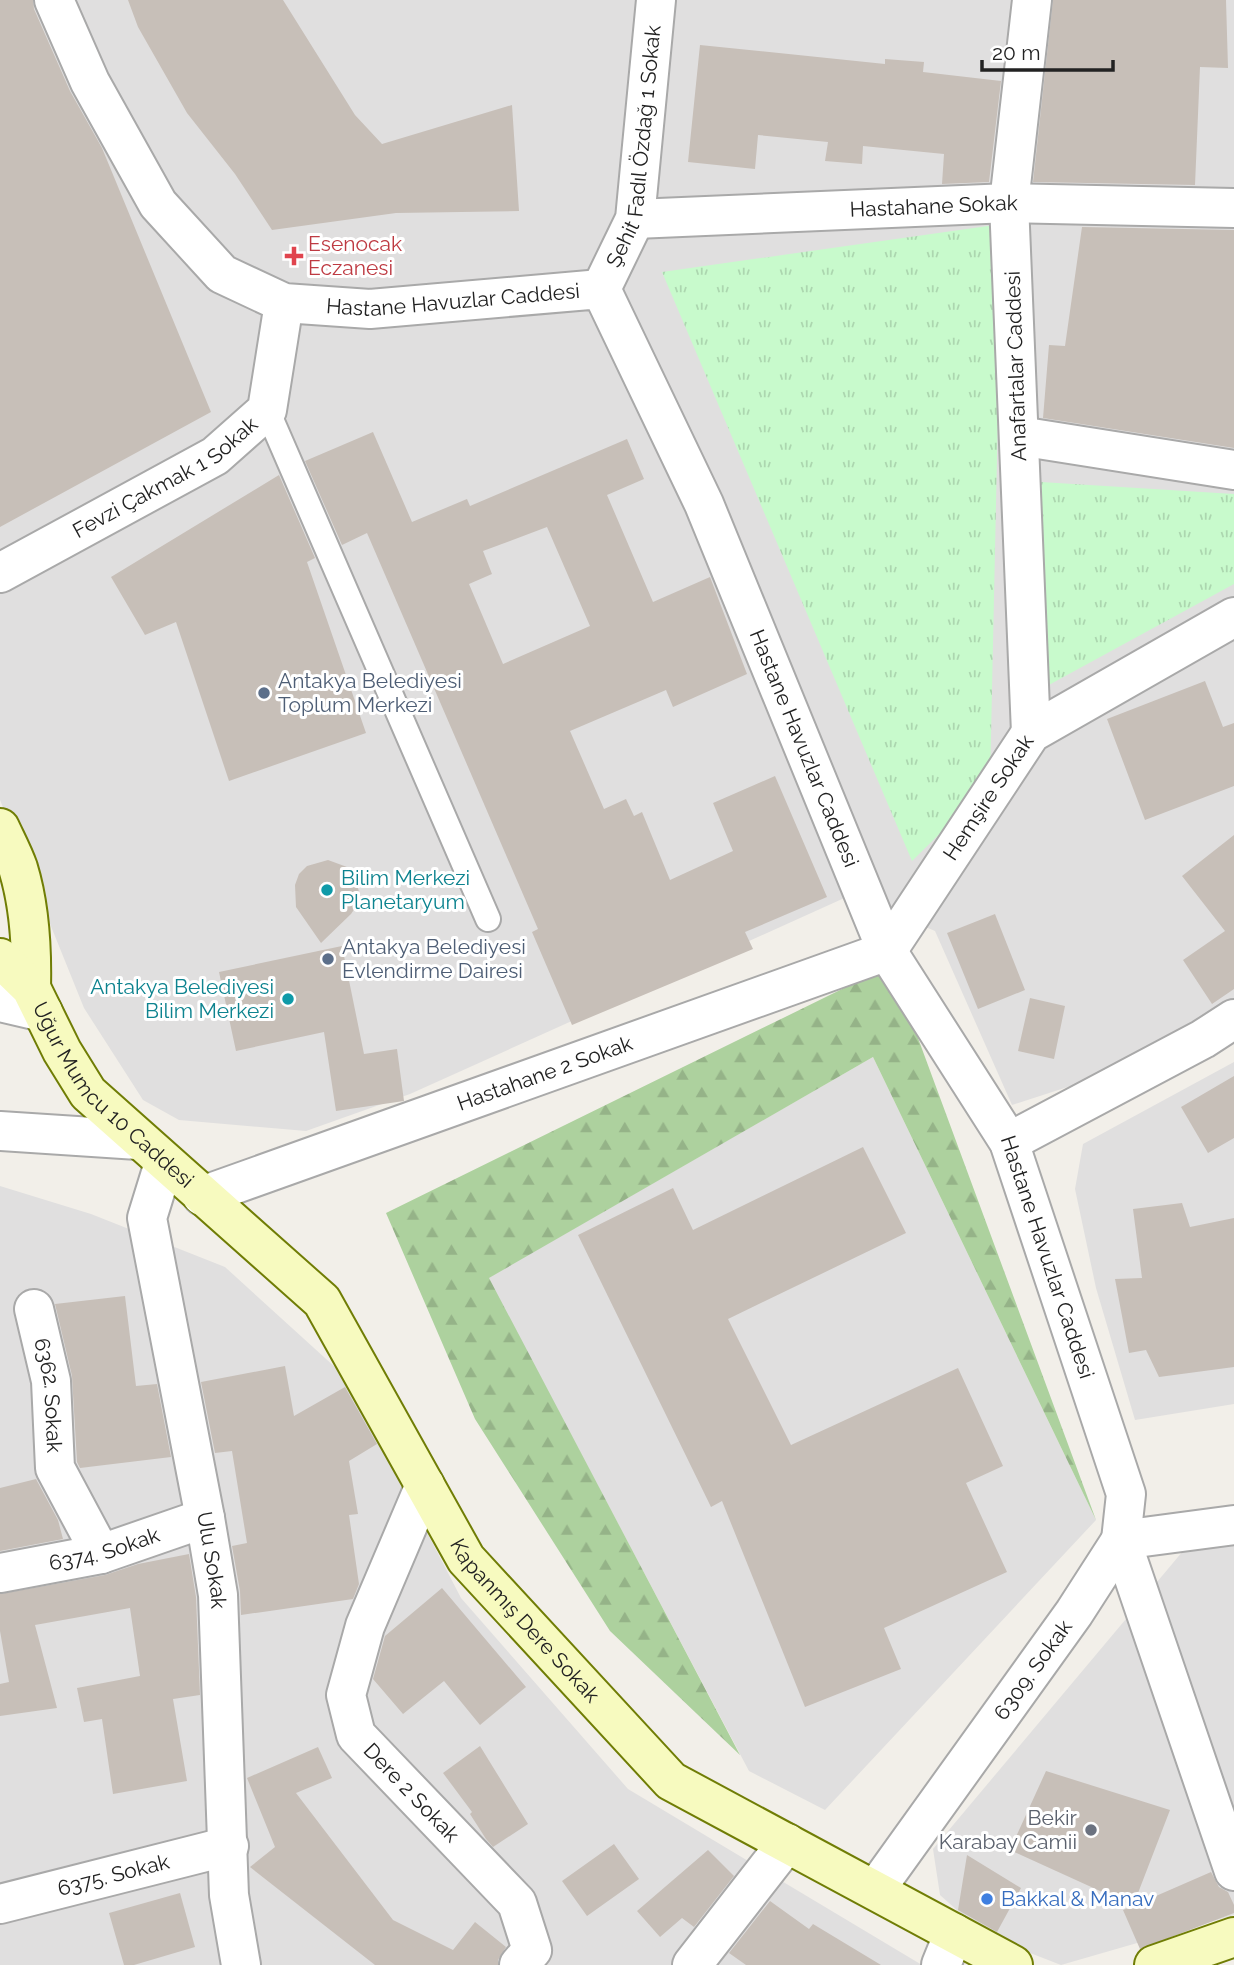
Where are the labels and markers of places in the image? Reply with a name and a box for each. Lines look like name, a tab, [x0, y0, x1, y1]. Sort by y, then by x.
place label: Esenocak Eczanesi	[308, 231, 402, 280]
marker: Esenocak Eczanesi	[286, 248, 302, 264]
place label: Antakya Belediyesi Toplum Merkezi	[278, 668, 462, 717]
marker: Antakya Belediyesi Toplum Merkezi	[256, 685, 272, 701]
place label: Bilim Merkezi Planetaryum	[341, 865, 470, 914]
marker: Bilim Merkezi Planetaryum	[319, 882, 335, 898]
place label: Antakya Belediyesi Evlendirme Dairesi	[342, 934, 526, 983]
marker: Antakya Belediyesi Evlendirme Dairesi	[320, 951, 336, 967]
place label: Antakya Belediyesi Bilim Merkezi	[90, 974, 274, 1023]
marker: Antakya Belediyesi Bilim Merkezi	[280, 991, 296, 1007]
place label: Bekir Karabay Camii	[939, 1805, 1078, 1854]
marker: Bekir Karabay Camii	[1083, 1822, 1099, 1838]
place label: Bakkal & Manav	[1001, 1886, 1154, 1911]
marker: Bakkal & Manav	[979, 1891, 995, 1907]

